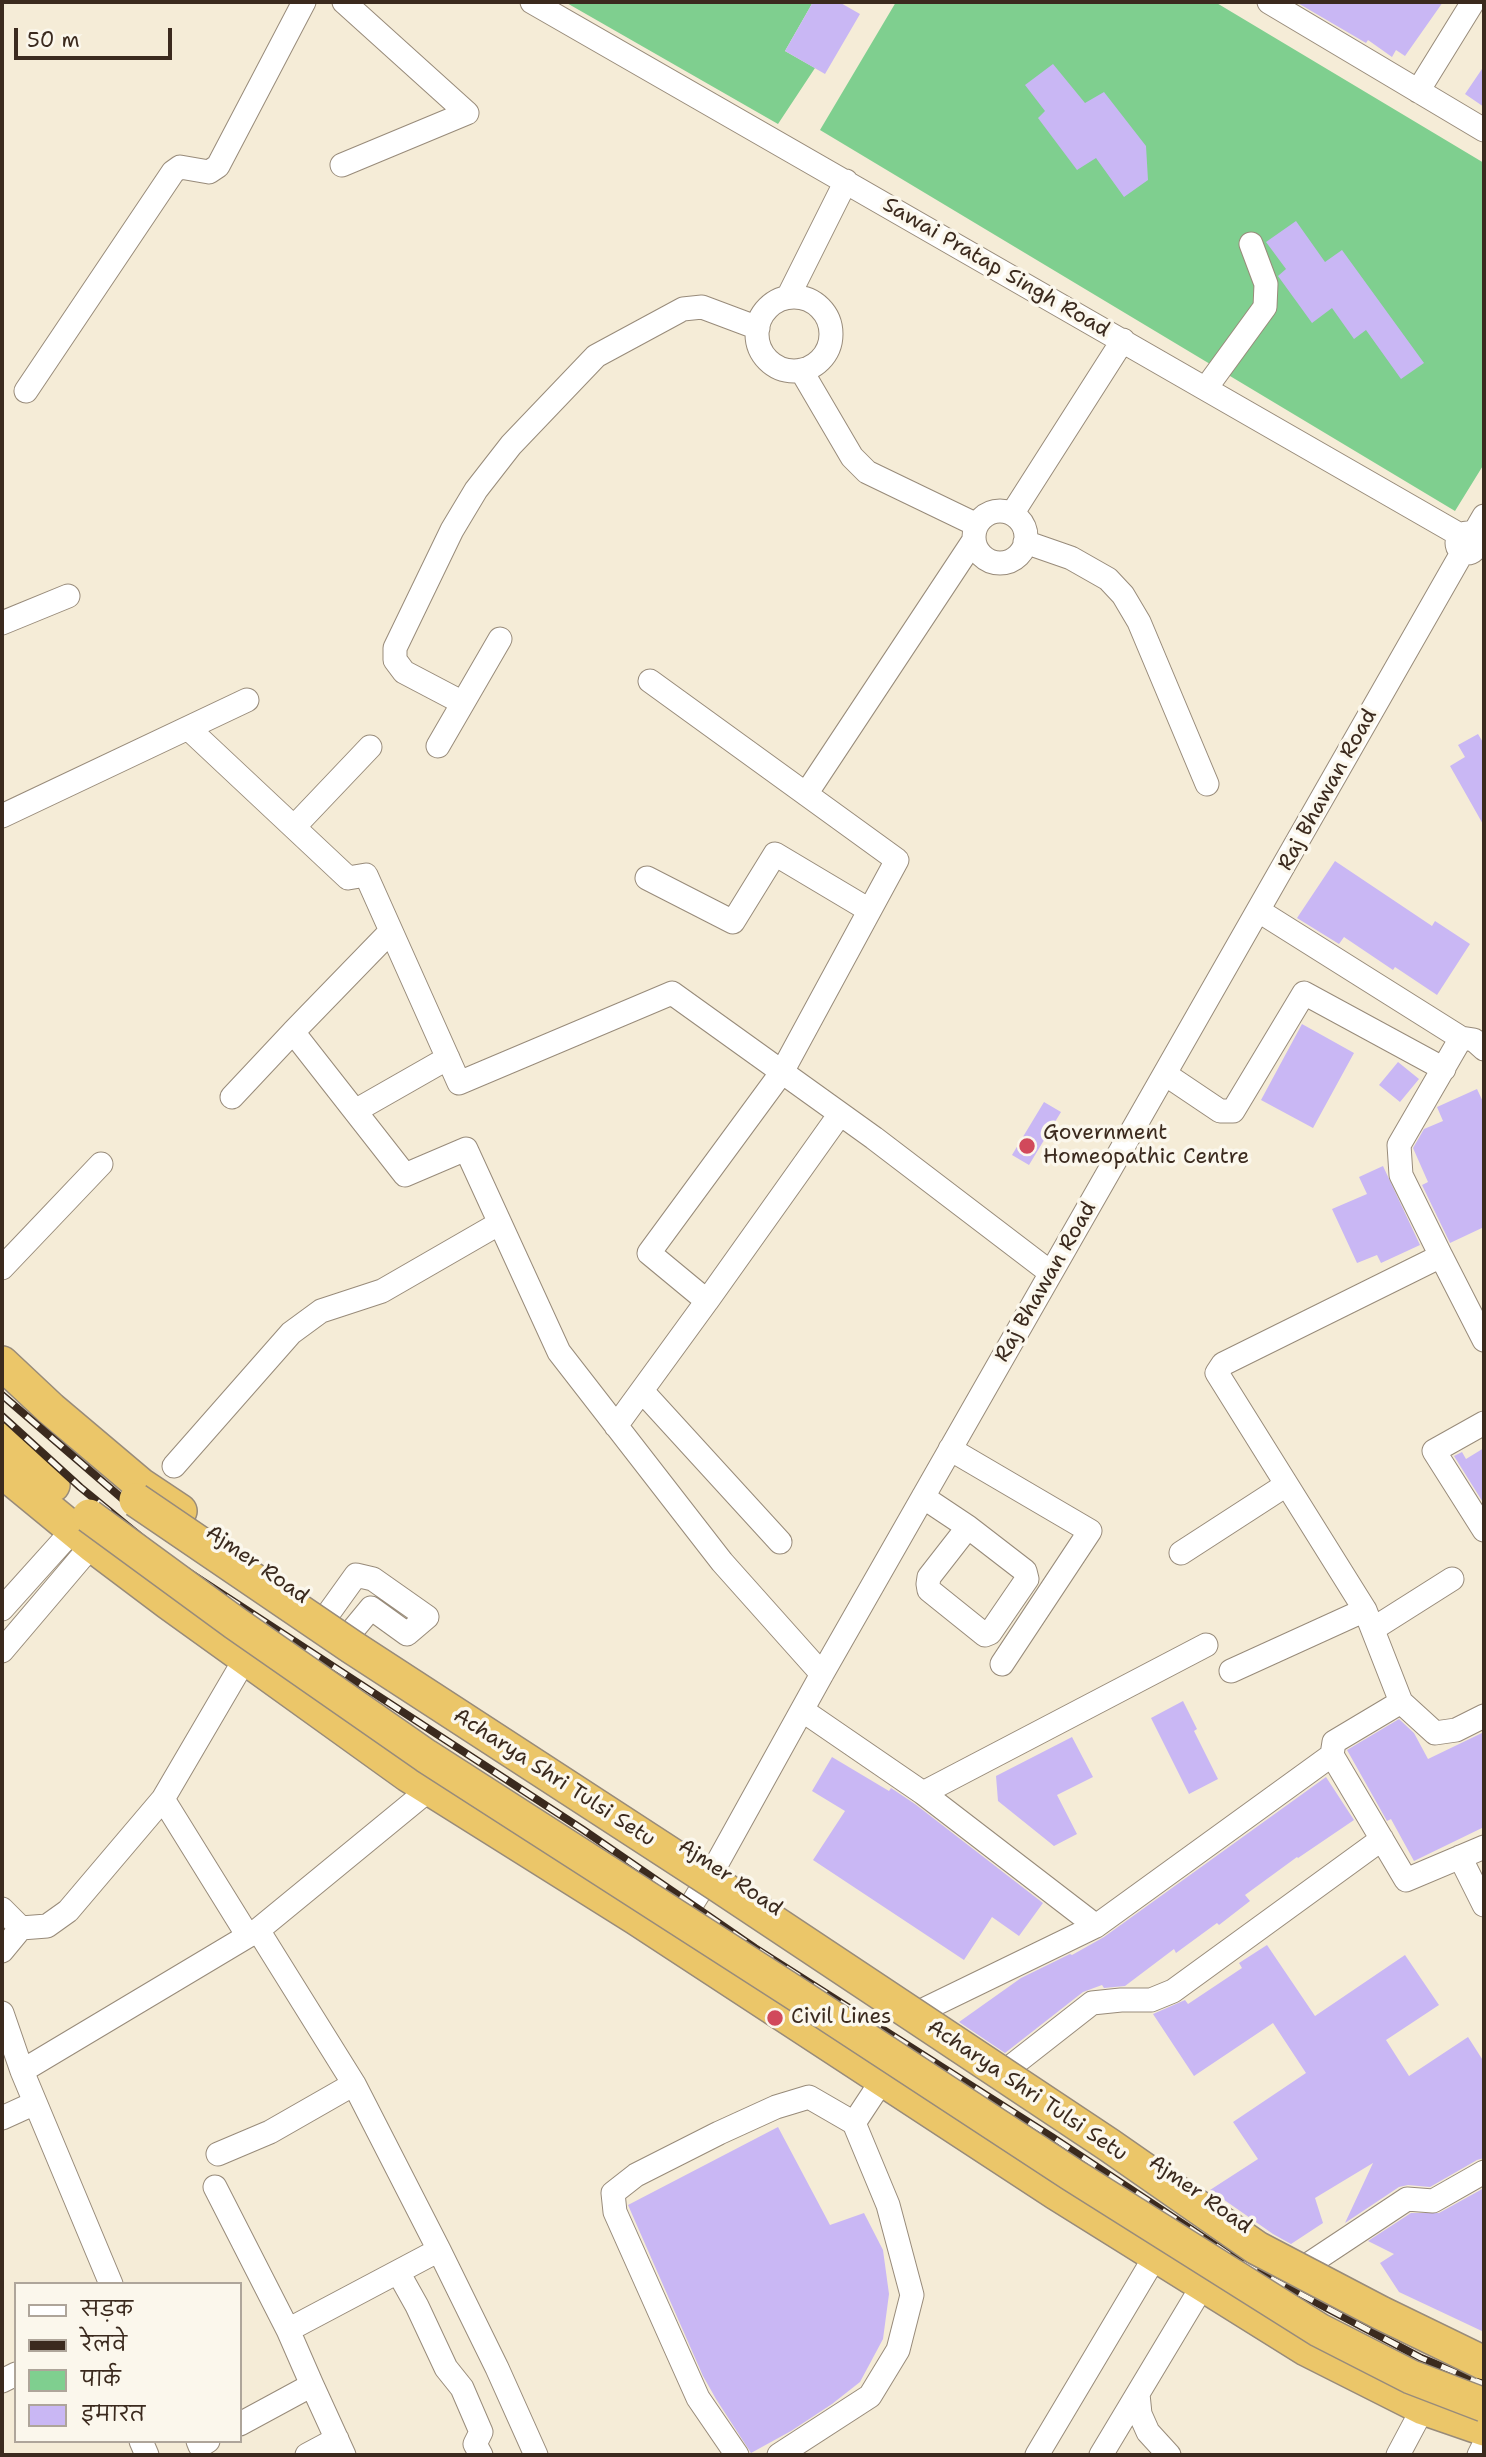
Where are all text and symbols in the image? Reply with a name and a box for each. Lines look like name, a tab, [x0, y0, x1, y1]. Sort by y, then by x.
scale bar	[18, 14, 175, 58]
text: 50 m	[27, 26, 80, 54]
street label: Sawai Pratap Singh Road	[878, 193, 1114, 343]
street label: Raj Bhawan Road	[1273, 705, 1383, 875]
place label: Government Homeopathic Centre	[1043, 1121, 1249, 1171]
marker: Government Homeopathic Centre	[1017, 1136, 1037, 1156]
street label: Raj Bhawan Road	[990, 1197, 1102, 1367]
street label: Ajmer Road	[201, 1520, 313, 1610]
street label: Acharya Shri Tulsi Setu	[448, 1703, 660, 1853]
street label: Ajmer Road	[673, 1834, 787, 1922]
place label: Civil Lines	[791, 2005, 891, 2031]
marker: Civil Lines	[765, 2008, 785, 2028]
street label: Acharya Shri Tulsi Setu	[922, 2015, 1132, 2167]
street label: Ajmer Road	[1144, 2150, 1256, 2240]
legend	[14, 2282, 242, 2443]
text: सड़क	[81, 2295, 133, 2323]
text: रेलवे	[81, 2330, 127, 2358]
text: पार्क	[81, 2365, 121, 2393]
text: इमारत	[81, 2400, 145, 2428]

